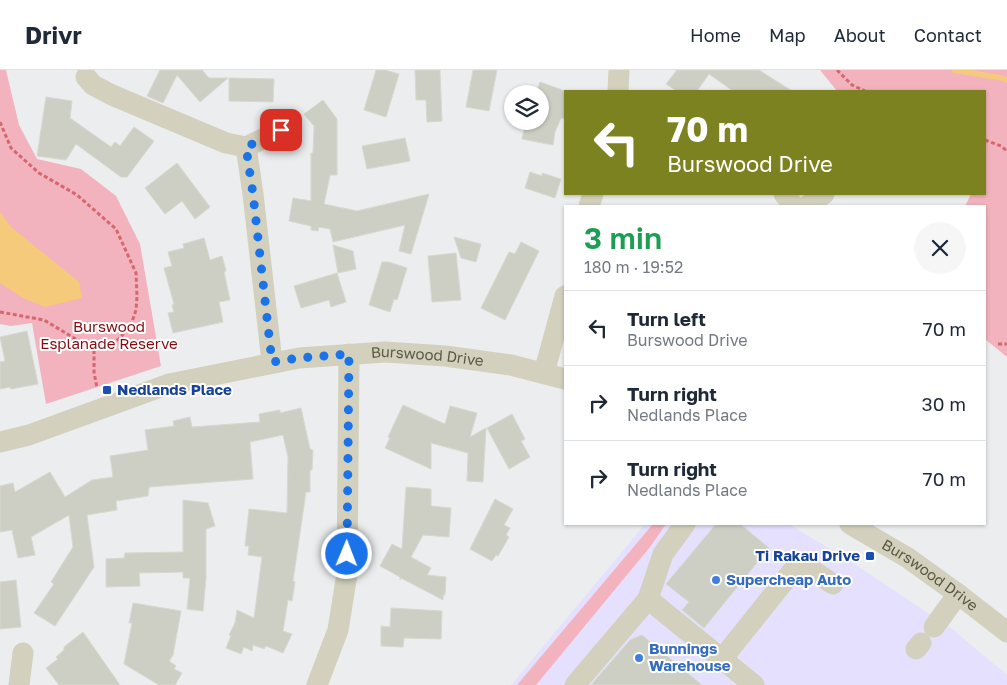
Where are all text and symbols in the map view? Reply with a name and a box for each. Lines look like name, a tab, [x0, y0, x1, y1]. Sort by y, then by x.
text: Drivr	[25, 20, 82, 49]
text: Home	[690, 24, 741, 46]
text: Map	[769, 24, 806, 46]
text: About	[834, 24, 886, 46]
text: Contact	[914, 24, 982, 46]
map controls	[504, 85, 549, 130]
button: layers	[504, 85, 549, 130]
text: 70 m	[667, 108, 748, 150]
pin	[260, 109, 302, 151]
icon: left	[584, 110, 649, 175]
icon: arrive	[267, 116, 295, 144]
text: Burswood Drive	[667, 150, 833, 177]
text: 3 min	[584, 220, 662, 256]
button: close	[914, 222, 966, 274]
text: 180 m · 19:52	[584, 257, 683, 277]
text: Turn left	[627, 307, 706, 330]
icon: left	[584, 314, 612, 342]
park label: Burswood Esplanade Reserve	[40, 317, 178, 352]
text: 70 m	[923, 317, 966, 340]
text: Burswood Drive	[627, 330, 748, 350]
street label: Burswood Drive	[370, 342, 485, 369]
place label: Nedlands Place	[117, 380, 232, 398]
text: Turn right	[627, 382, 717, 405]
marker: Nedlands Place	[101, 384, 113, 396]
icon: right	[584, 389, 612, 417]
text: 30 m	[922, 392, 966, 415]
text: Nedlands Place	[627, 405, 747, 425]
text: Turn right	[627, 457, 717, 480]
icon: right	[584, 464, 612, 492]
text: 70 m	[923, 467, 966, 490]
text: Nedlands Place	[627, 480, 747, 500]
position arrow	[320, 527, 372, 579]
street label: Burswood Drive	[879, 535, 982, 614]
place label: Ti Rakau Drive	[755, 546, 860, 564]
marker: Ti Rakau Drive	[864, 550, 876, 562]
place label: Supercheap Auto	[726, 570, 851, 588]
marker: Supercheap Auto	[710, 574, 722, 586]
place label: Bunnings Warehouse	[649, 639, 731, 674]
marker: Bunnings Warehouse	[633, 652, 645, 664]

